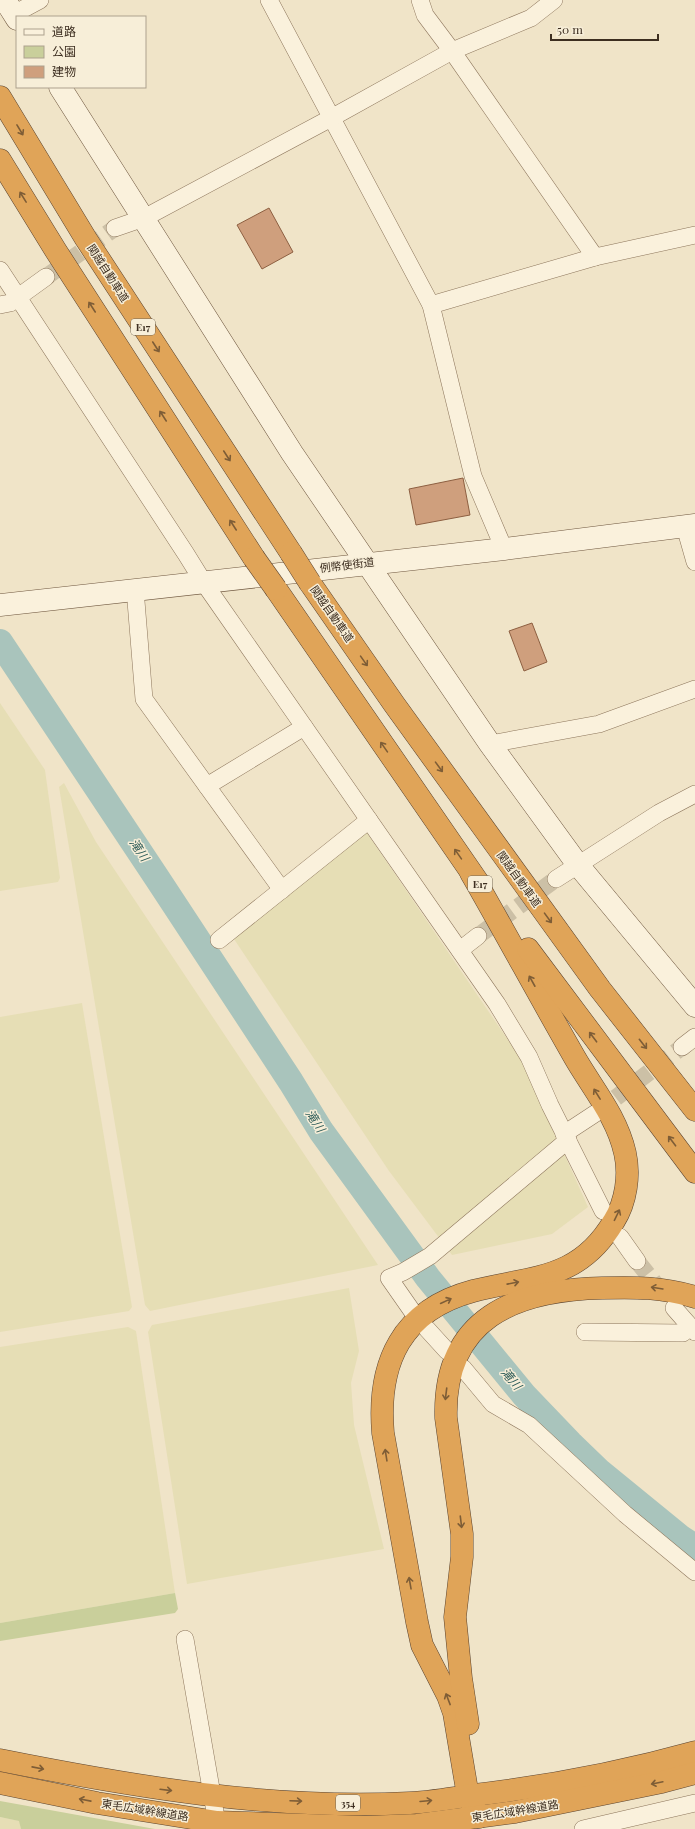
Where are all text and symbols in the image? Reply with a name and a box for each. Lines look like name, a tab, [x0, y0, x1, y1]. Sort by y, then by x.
legend	[16, 16, 146, 88]
scale bar	[551, 16, 658, 42]
text: 50 m	[557, 21, 583, 37]
text: 道路	[52, 23, 76, 39]
text: 公園	[52, 43, 76, 59]
text: 建物	[52, 63, 76, 79]
one-way arrow	[17, 124, 25, 136]
one-way arrow	[18, 191, 26, 203]
street label: 関越自動車道	[84, 241, 133, 304]
one-way arrow	[88, 302, 96, 313]
road number: E17	[131, 319, 155, 335]
one-way arrow	[153, 341, 161, 353]
one-way arrow	[158, 410, 166, 422]
one-way arrow	[224, 450, 232, 462]
one-way arrow	[229, 520, 237, 531]
street label: 例幣使街道	[319, 554, 375, 575]
street label: 関越自動車道	[307, 582, 357, 645]
one-way arrow	[360, 655, 368, 666]
one-way arrow	[380, 742, 388, 753]
one-way arrow	[435, 761, 443, 772]
water label: 滝川	[126, 835, 154, 866]
one-way arrow	[454, 848, 462, 859]
street label: 関越自動車道	[494, 848, 545, 910]
road number: E17	[468, 876, 492, 892]
one-way arrow	[544, 912, 552, 923]
one-way arrow	[528, 975, 536, 987]
one-way arrow	[589, 1032, 597, 1043]
one-way arrow	[639, 1038, 647, 1049]
one-way arrow	[593, 1088, 601, 1100]
water label: 滝川	[303, 1106, 330, 1137]
one-way arrow	[667, 1136, 676, 1147]
one-way arrow	[614, 1210, 621, 1222]
one-way arrow	[506, 1279, 519, 1287]
one-way arrow	[651, 1284, 664, 1292]
one-way arrow	[440, 1297, 452, 1304]
water label: 滝川	[498, 1364, 527, 1394]
one-way arrow	[442, 1387, 450, 1400]
one-way arrow	[382, 1449, 390, 1462]
one-way arrow	[457, 1515, 464, 1528]
one-way arrow	[405, 1577, 413, 1590]
one-way arrow	[444, 1693, 452, 1705]
one-way arrow	[31, 1764, 44, 1772]
one-way arrow	[651, 1779, 664, 1787]
one-way arrow	[159, 1787, 172, 1794]
street label: 東毛広域幹線道路	[100, 1795, 190, 1824]
road number: 354	[336, 1795, 360, 1811]
one-way arrow	[79, 1796, 92, 1804]
street label: 東毛広域幹線道路	[470, 1796, 560, 1825]
one-way arrow	[289, 1797, 302, 1805]
one-way arrow	[419, 1798, 432, 1805]

